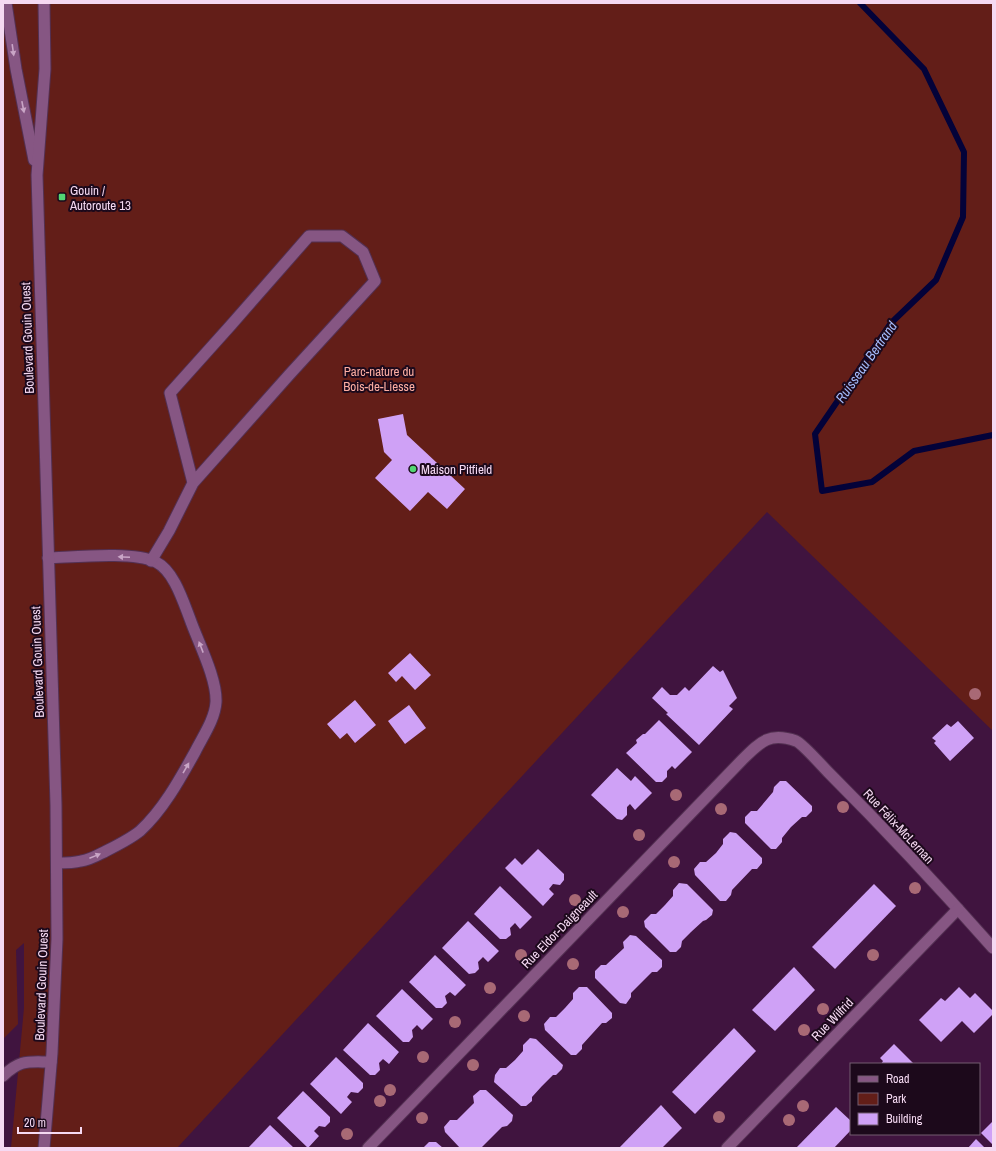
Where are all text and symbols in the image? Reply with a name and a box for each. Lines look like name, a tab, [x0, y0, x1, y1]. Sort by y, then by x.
one-way arrow	[10, 44, 16, 56]
one-way arrow	[21, 101, 27, 113]
place label: Gouin / Autoroute 13	[69, 182, 131, 214]
marker: Gouin / Autoroute 13	[57, 192, 67, 202]
street label: Boulevard Gouin Ouest	[17, 282, 38, 394]
water label: Ruisseau Bertrand	[831, 317, 901, 406]
park label: Parc-nature du Bois-de-Liesse	[343, 363, 415, 395]
place label: Maison Pitfield	[421, 461, 492, 478]
marker: Maison Pitfield	[408, 464, 418, 474]
one-way arrow	[117, 554, 130, 560]
street label: Boulevard Gouin Ouest	[27, 606, 48, 718]
one-way arrow	[197, 641, 203, 653]
one-way arrow	[182, 762, 189, 774]
street label: Rue Félix-McLernan	[860, 785, 938, 867]
one-way arrow	[89, 853, 100, 859]
street label: Rue Eldor-Daigneault	[518, 887, 601, 972]
street label: Boulevard Gouin Ouest	[31, 929, 52, 1041]
street label: Rue Wilfrid	[808, 994, 857, 1044]
legend	[850, 1063, 980, 1135]
text: Road	[886, 1071, 910, 1087]
text: Park	[886, 1091, 906, 1107]
scale bar	[18, 1109, 81, 1135]
text: Building	[886, 1111, 923, 1127]
text: 20 m	[24, 1115, 46, 1131]

